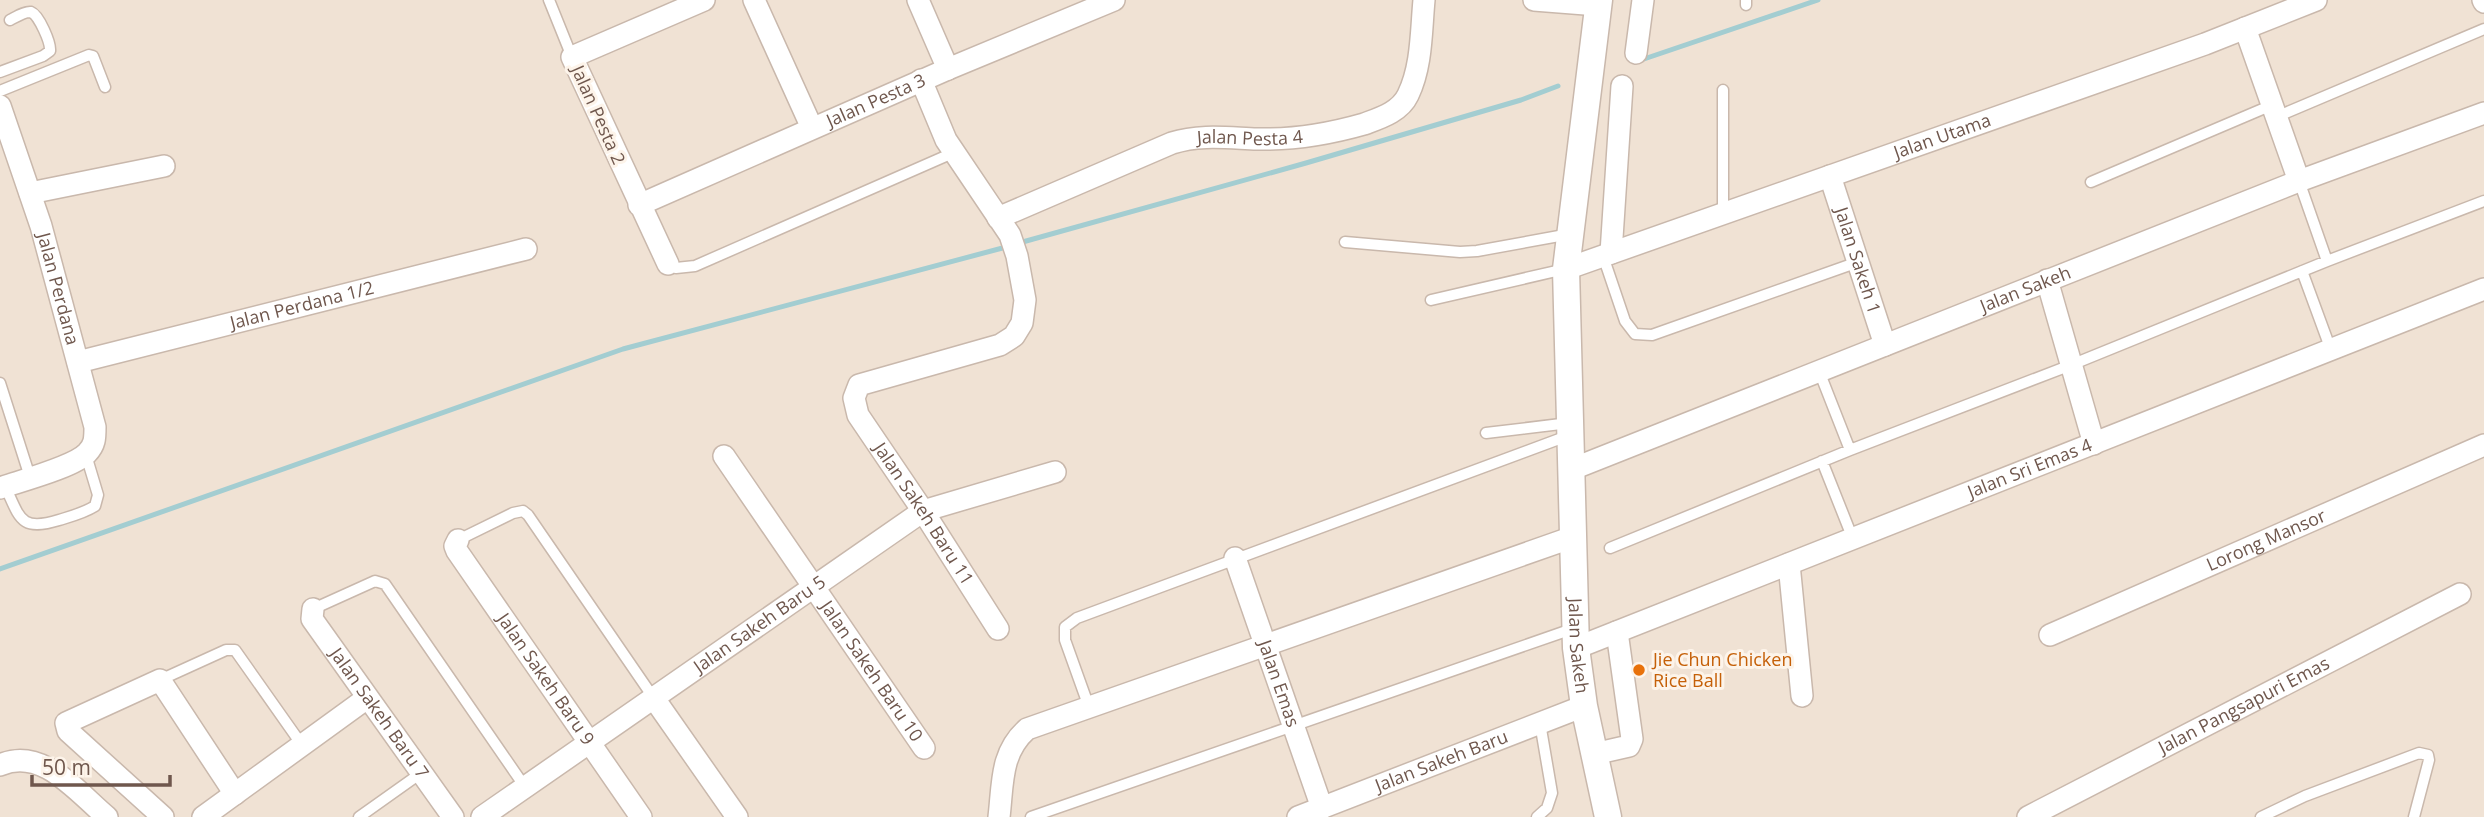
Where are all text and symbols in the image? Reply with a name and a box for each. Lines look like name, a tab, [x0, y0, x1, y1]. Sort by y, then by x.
street label: Jalan Pesta 2	[566, 59, 631, 168]
street label: Jalan Pesta 3	[820, 67, 929, 133]
street label: Jalan Utama	[1888, 107, 1994, 164]
street label: Jalan Pesta 4	[1194, 124, 1304, 150]
street label: Jalan Sakeh 1	[1829, 202, 1887, 317]
street label: Jalan Perdana	[32, 228, 85, 348]
street label: Jalan Sakeh	[1974, 260, 2074, 318]
street label: Jalan Perdana 1/2	[225, 275, 376, 335]
street label: Jalan Sri Emas 4	[1962, 432, 2095, 504]
street label: Jalan Sakeh Baru 11	[868, 436, 980, 589]
street label: Lorong Mansor	[2202, 503, 2330, 576]
street label: Jalan Sakeh Baru 5	[687, 569, 830, 679]
street label: Jalan Sakeh Baru 10	[814, 594, 929, 746]
street label: Jalan Sakeh	[1564, 596, 1595, 695]
street label: Jalan Sakeh Baru 9	[491, 606, 601, 749]
street label: Jalan Emas	[1253, 635, 1306, 730]
street label: Jalan Sakeh Baru 7	[324, 641, 435, 783]
place label: Jie Chun Chicken Rice Ball	[1651, 647, 1792, 692]
street label: Jalan Pangsapuri Emas	[2152, 651, 2333, 760]
marker: Jie Chun Chicken Rice Ball	[1631, 662, 1647, 678]
street label: Jalan Sakeh Baru	[1370, 724, 1511, 798]
scale bar	[32, 744, 170, 788]
text: 50 m	[42, 753, 91, 781]

